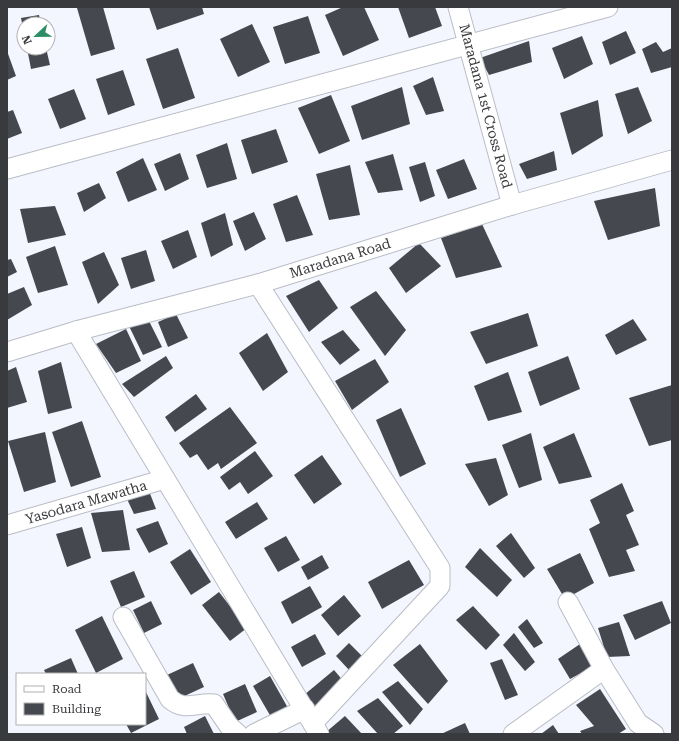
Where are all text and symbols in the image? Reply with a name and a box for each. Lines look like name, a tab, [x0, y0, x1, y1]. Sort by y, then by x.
north arrow	[16, 16, 56, 56]
street label: Maradana 1st Cross Road	[456, 22, 516, 190]
text: N	[19, 33, 35, 46]
street label: Maradana Road	[287, 235, 393, 281]
street label: Yasodara Mawatha	[23, 477, 149, 527]
legend	[16, 673, 146, 725]
text: Road	[52, 682, 82, 696]
text: Building	[52, 702, 101, 716]

